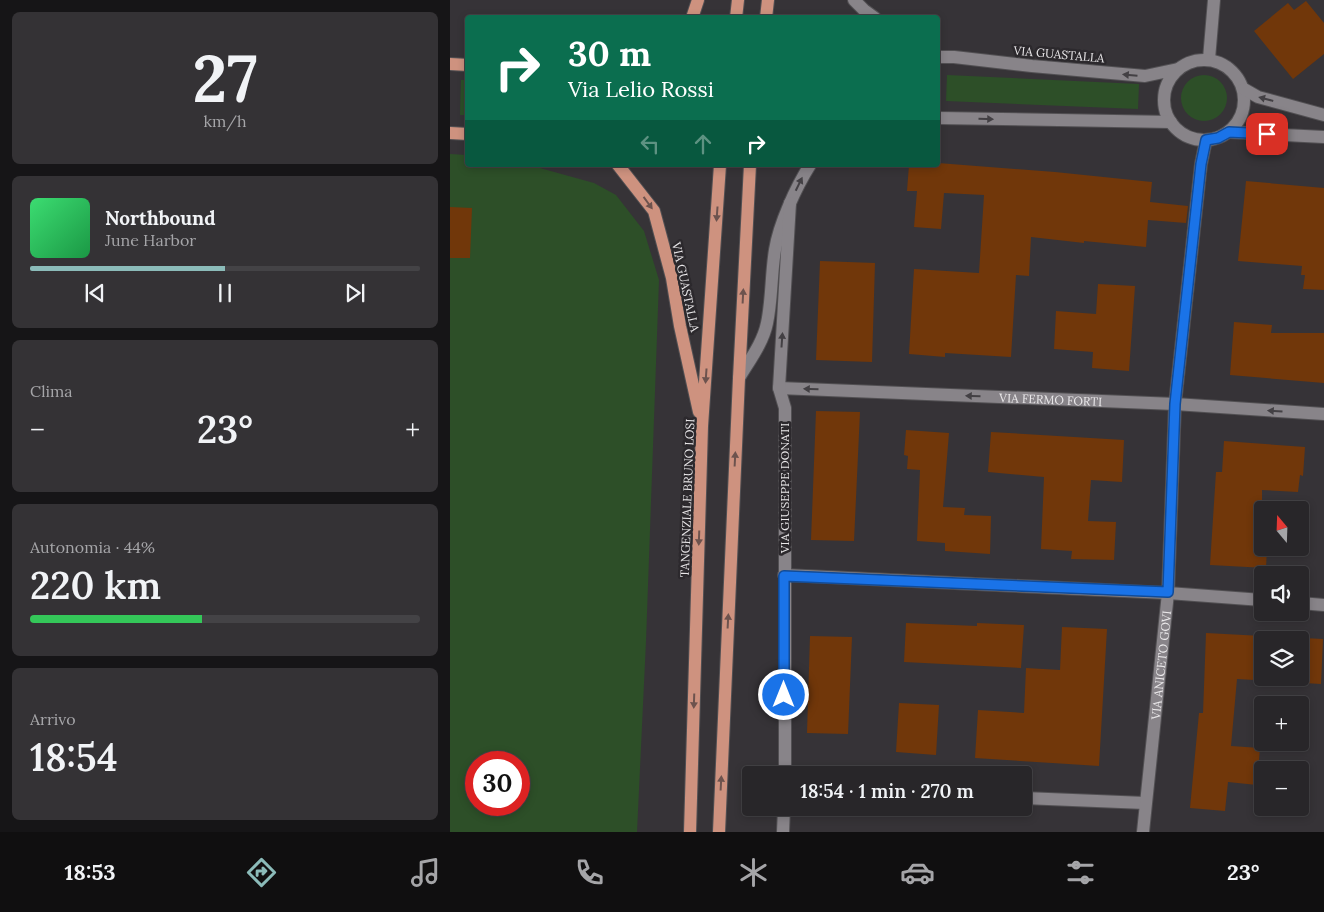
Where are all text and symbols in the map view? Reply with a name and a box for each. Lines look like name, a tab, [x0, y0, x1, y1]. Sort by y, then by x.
text: 30 m	[568, 31, 651, 76]
icon: right	[485, 35, 550, 100]
text: 27	[192, 37, 258, 120]
street label: VIA GUASTALLA	[1012, 42, 1106, 65]
one-way arrow	[1122, 70, 1138, 78]
text: Via Lelio Rossi	[568, 75, 714, 103]
one-way arrow	[1258, 95, 1273, 103]
text: km/h	[203, 111, 247, 131]
pin	[1246, 113, 1288, 155]
one-way arrow	[978, 115, 994, 123]
icon: arrive	[1253, 120, 1281, 148]
icon: left	[636, 130, 664, 158]
icon: ahead	[689, 130, 717, 158]
icon: right	[742, 130, 770, 158]
one-way arrow	[795, 176, 804, 191]
one-way arrow	[643, 196, 653, 210]
text: Northbound	[105, 206, 216, 230]
one-way arrow	[712, 206, 720, 222]
text: June Harbor	[105, 230, 196, 250]
street label: VIA GUASTALLA	[669, 240, 703, 334]
icon: previous	[81, 279, 109, 307]
icon: pause	[211, 279, 239, 307]
icon: next	[341, 279, 369, 307]
one-way arrow	[740, 288, 748, 304]
one-way arrow	[778, 331, 786, 347]
one-way arrow	[701, 368, 709, 384]
text: Clima	[30, 381, 73, 401]
one-way arrow	[803, 385, 819, 393]
street label: VIA FERMO FORTI	[998, 389, 1103, 409]
one-way arrow	[965, 391, 981, 399]
text: 23°	[197, 405, 253, 453]
one-way arrow	[1267, 407, 1283, 415]
text: −	[30, 412, 45, 448]
text: +	[405, 412, 420, 448]
street label: TANGENZIALE BRUNO LOSI	[677, 418, 697, 578]
street label: VIA GIUSEPPE DONATI	[777, 423, 792, 554]
one-way arrow	[732, 450, 740, 466]
north arrow	[1254, 501, 1309, 556]
map controls	[1254, 501, 1309, 816]
one-way arrow	[695, 530, 703, 546]
text: Autonomia · 44%	[30, 537, 155, 557]
text: 220 km	[30, 561, 161, 609]
button: sound	[1254, 566, 1309, 621]
street label: VIA ANICETO GOVI	[1147, 610, 1174, 721]
one-way arrow	[724, 613, 732, 629]
button: layers	[1254, 631, 1309, 686]
position arrow	[757, 668, 809, 720]
one-way arrow	[690, 693, 698, 709]
button: +	[1254, 696, 1309, 751]
text: Arrivo	[30, 709, 76, 729]
text: 18:54	[30, 733, 118, 781]
speed limit sign: 30	[465, 751, 530, 816]
button: −	[1254, 761, 1309, 816]
one-way arrow	[717, 775, 725, 791]
text: 18:54 · 1 min · 270 m	[800, 779, 974, 803]
icon: directions	[244, 855, 279, 890]
icon: music	[408, 855, 443, 890]
icon: phone	[572, 855, 607, 890]
icon: climate	[736, 855, 771, 890]
icon: car	[900, 855, 935, 890]
icon: filters	[1063, 855, 1098, 890]
text: 18:53	[64, 858, 116, 886]
text: 23°	[1227, 858, 1260, 886]

